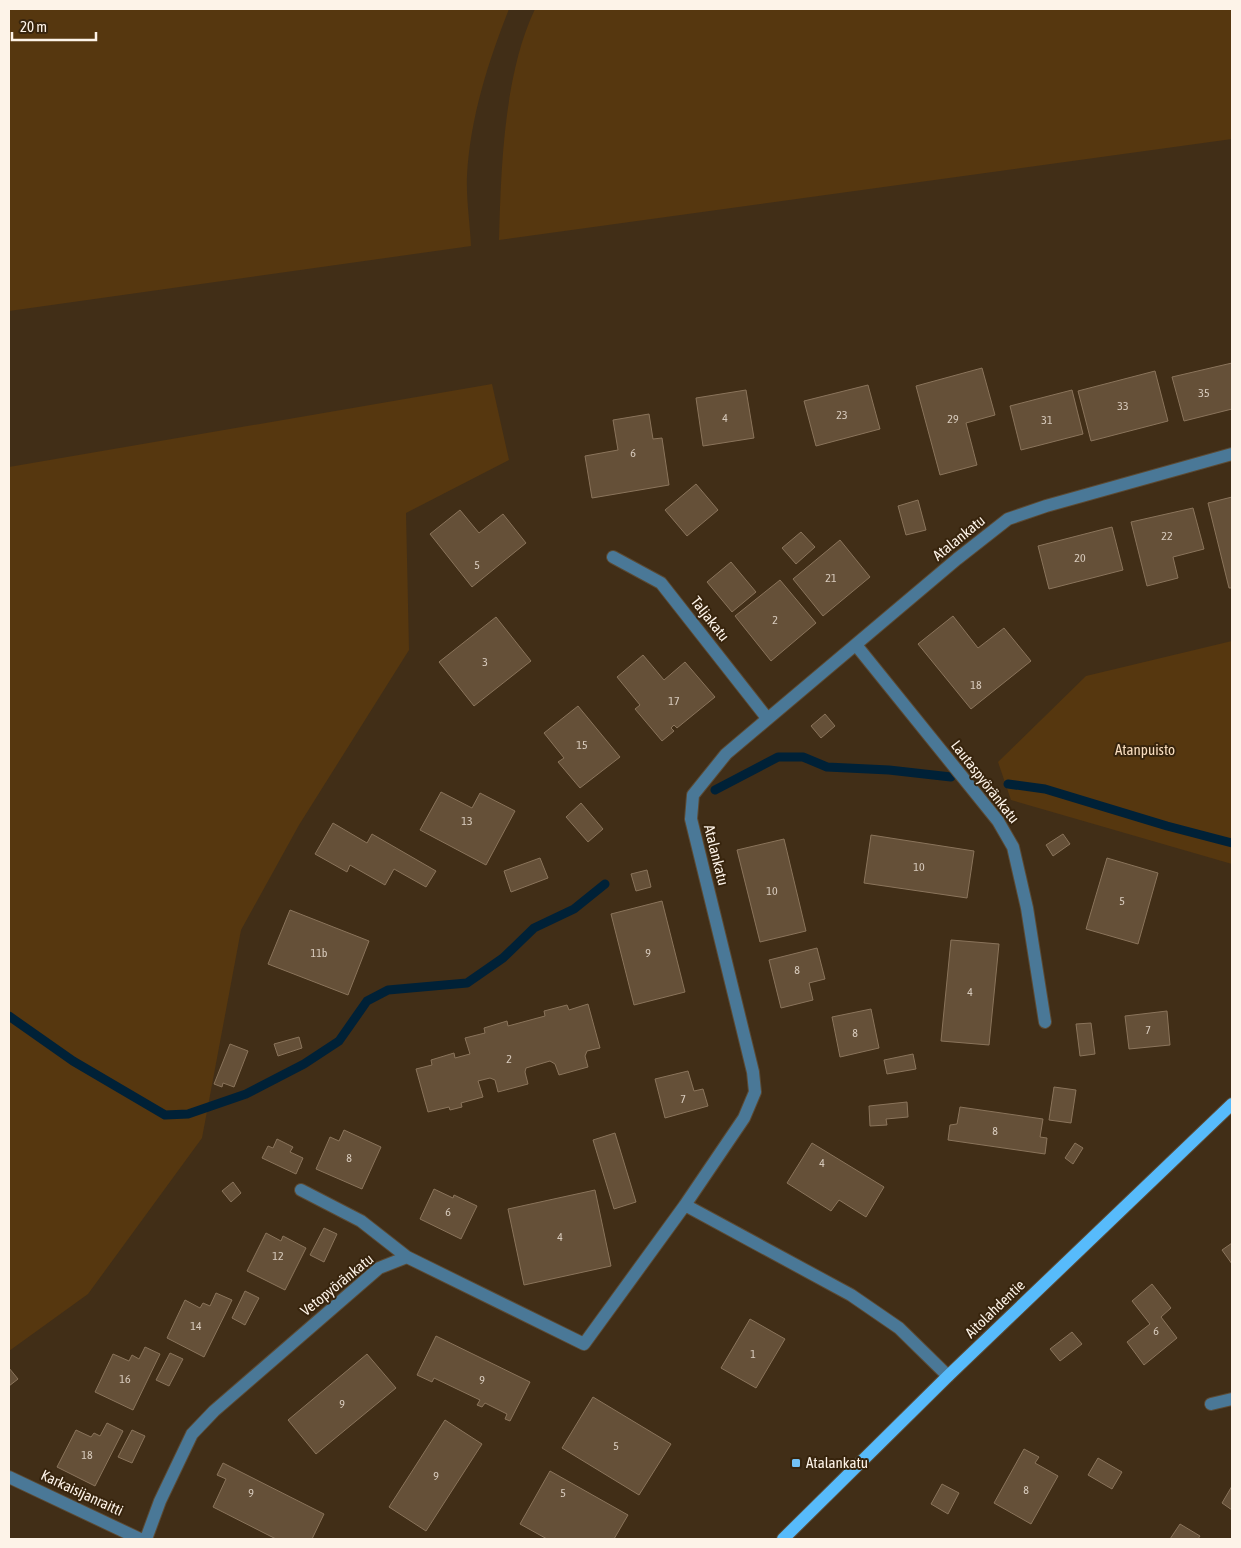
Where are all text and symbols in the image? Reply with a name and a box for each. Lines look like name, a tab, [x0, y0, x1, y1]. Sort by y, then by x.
scale bar	[12, 10, 96, 42]
text: 20 m	[20, 18, 47, 35]
house number: 35	[1198, 386, 1210, 400]
house number: 33	[1117, 399, 1129, 413]
house number: 23	[836, 408, 848, 422]
house number: 4	[722, 411, 728, 425]
house number: 29	[947, 412, 959, 426]
house number: 31	[1041, 413, 1053, 427]
house number: 6	[630, 446, 636, 460]
street label: Atalankatu	[929, 511, 988, 564]
house number: 22	[1161, 529, 1173, 543]
house number: 20	[1074, 551, 1086, 565]
house number: 5	[474, 558, 480, 572]
house number: 21	[825, 571, 837, 585]
street label: Taljakatu	[688, 593, 733, 644]
house number: 2	[772, 613, 778, 627]
house number: 3	[482, 655, 488, 669]
house number: 18	[970, 678, 982, 692]
house number: 17	[668, 694, 680, 708]
street label: Lautaspyöränkatu	[948, 737, 1023, 826]
house number: 15	[576, 738, 588, 752]
park label: Atanpuisto	[1115, 741, 1175, 758]
house number: 13	[461, 814, 473, 828]
street label: Atalankatu	[701, 823, 732, 887]
house number: 10	[913, 860, 925, 874]
house number: 10	[766, 884, 778, 898]
house number: 5	[1119, 894, 1125, 908]
house number: 11b	[311, 946, 328, 960]
house number: 9	[645, 946, 651, 960]
house number: 8	[794, 963, 800, 977]
house number: 4	[967, 985, 973, 999]
house number: 7	[1145, 1023, 1151, 1037]
house number: 8	[852, 1026, 858, 1040]
house number: 2	[506, 1052, 512, 1066]
house number: 7	[680, 1092, 686, 1106]
house number: 8	[992, 1124, 998, 1138]
house number: 8	[346, 1151, 352, 1165]
house number: 4	[819, 1156, 825, 1170]
house number: 6	[445, 1205, 451, 1219]
house number: 4	[557, 1230, 563, 1244]
house number: 12	[272, 1249, 284, 1263]
street label: Vetopyöränkatu	[297, 1250, 376, 1319]
street label: Aitolahdentie	[961, 1276, 1028, 1341]
house number: 14	[190, 1319, 202, 1333]
house number: 6	[1153, 1324, 1159, 1338]
house number: 1	[750, 1347, 756, 1361]
house number: 16	[119, 1372, 131, 1386]
house number: 9	[479, 1373, 485, 1387]
house number: 9	[339, 1397, 345, 1411]
house number: 5	[613, 1439, 619, 1453]
house number: 18	[81, 1448, 93, 1462]
place label: Atalankatu	[806, 1454, 868, 1471]
marker: Atalankatu	[790, 1457, 802, 1469]
street label: Karkaisijanraitti	[38, 1466, 126, 1519]
house number: 9	[433, 1469, 439, 1483]
house number: 8	[1023, 1483, 1029, 1497]
house number: 9	[248, 1486, 254, 1500]
house number: 5	[560, 1486, 566, 1500]

